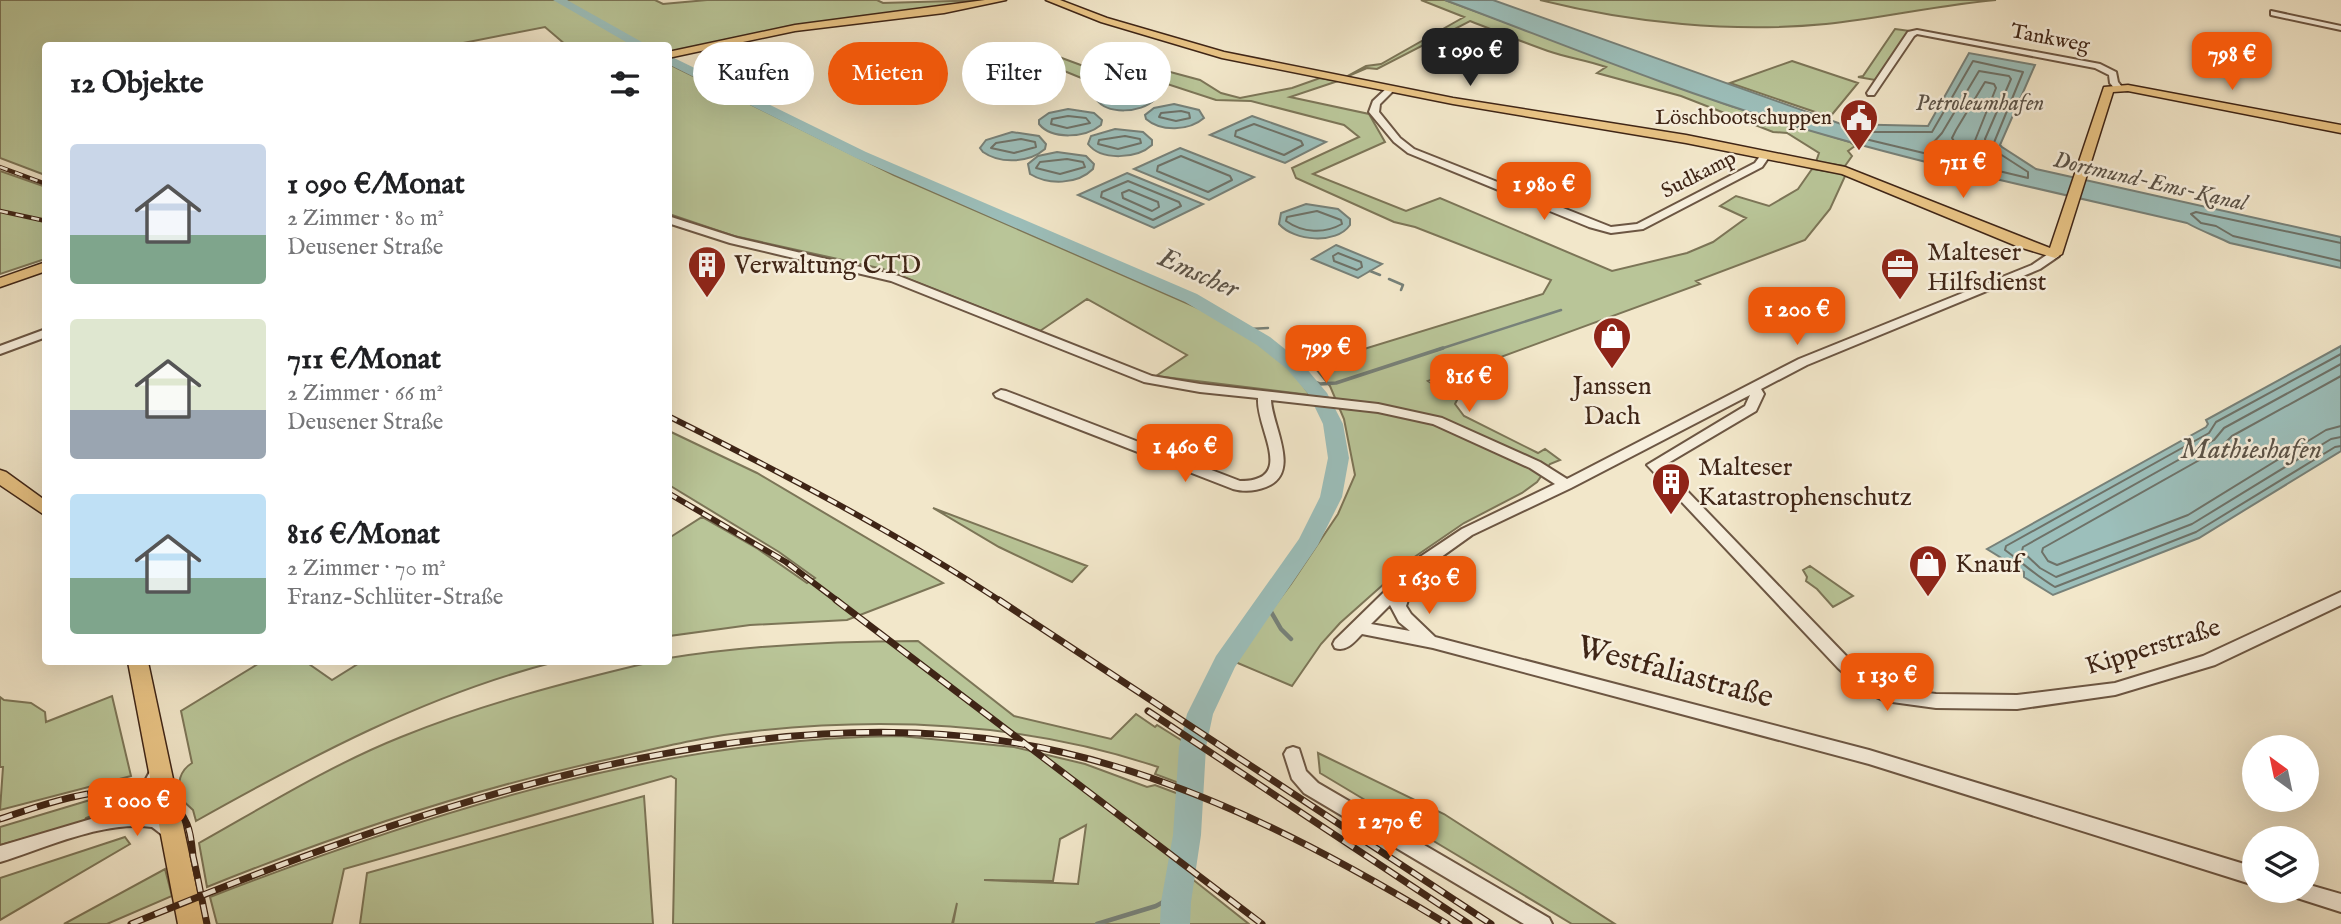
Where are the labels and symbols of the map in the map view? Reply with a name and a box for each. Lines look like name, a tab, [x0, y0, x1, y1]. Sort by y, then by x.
street label: Tankweg	[2008, 18, 2092, 60]
pin: 1 090 €	[1405, 28, 1535, 88]
pin: 798 €	[2183, 32, 2281, 92]
water label: Petroleumhafen	[1916, 89, 2044, 118]
public building icon: Löschbootschuppen	[1838, 97, 1880, 152]
place label: Löschbootschuppen	[1655, 105, 1832, 132]
pin: 711 €	[1914, 140, 2012, 200]
street label: Sudkamp	[1657, 145, 1741, 205]
water label: Dortmund-Ems-Kanal	[2050, 146, 2251, 219]
pin: 1 980 €	[1479, 162, 1609, 222]
place label: Malteser Hilfsdienst	[1927, 236, 2047, 299]
water label: Emscher	[1151, 240, 1245, 308]
building icon: Verwaltung CTD	[686, 244, 728, 299]
office icon: Malteser Hilfsdienst	[1879, 246, 1921, 301]
place label: Verwaltung CTD	[733, 249, 921, 282]
pin: 1 200 €	[1732, 288, 1862, 347]
shop icon: Janssen Dach	[1591, 315, 1633, 370]
pin: 799 €	[1277, 326, 1375, 385]
pin: 816 €	[1420, 354, 1518, 414]
place label: Janssen Dach	[1569, 370, 1652, 433]
pin: 1 460 €	[1120, 424, 1250, 484]
water label: Mathieshafen	[2180, 433, 2322, 468]
place label: Malteser Katastrophenschutz	[1698, 451, 1912, 514]
building icon: Malteser Katastrophenschutz	[1650, 461, 1692, 516]
shop icon: Knauf	[1907, 543, 1949, 598]
place label: Knauf	[1955, 548, 2026, 581]
pin: 1 630 €	[1364, 556, 1494, 616]
street label: Kipperstraße	[2081, 611, 2225, 683]
street label: Westfaliastraße	[1572, 627, 1778, 719]
pin: 1 130 €	[1822, 654, 1952, 713]
north arrow	[2242, 735, 2319, 812]
pin: 1 000 €	[72, 778, 202, 838]
pin: 1 270 €	[1325, 800, 1455, 859]

